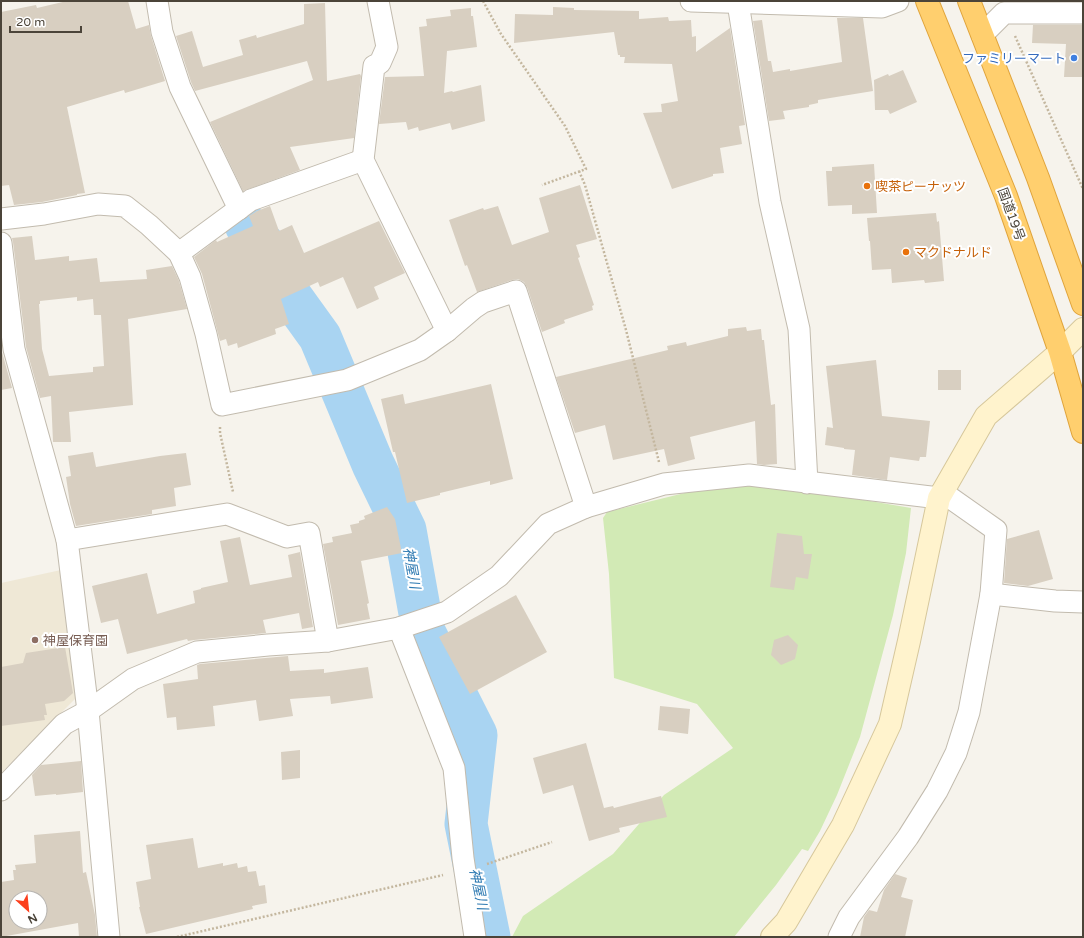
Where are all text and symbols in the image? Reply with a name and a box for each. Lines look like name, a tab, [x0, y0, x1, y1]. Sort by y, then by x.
scale bar	[10, 8, 81, 34]
text: 20 m	[16, 15, 45, 29]
place label: ファミリーマート	[962, 51, 1066, 67]
marker: ファミリーマート	[1069, 53, 1079, 63]
place label: 喫茶ピーナッツ	[875, 179, 966, 195]
marker: 喫茶ピーナッツ	[862, 181, 872, 191]
street label: 国道19号	[994, 186, 1028, 243]
place label: マクドナルド	[914, 245, 992, 261]
marker: マクドナルド	[901, 247, 911, 257]
water label: 神屋川	[399, 546, 424, 592]
place label: 神屋保育園	[43, 633, 108, 649]
marker: 神屋保育園	[30, 635, 40, 645]
water label: 神屋川	[466, 867, 492, 913]
north arrow	[8, 890, 48, 930]
text: N	[25, 911, 39, 926]

